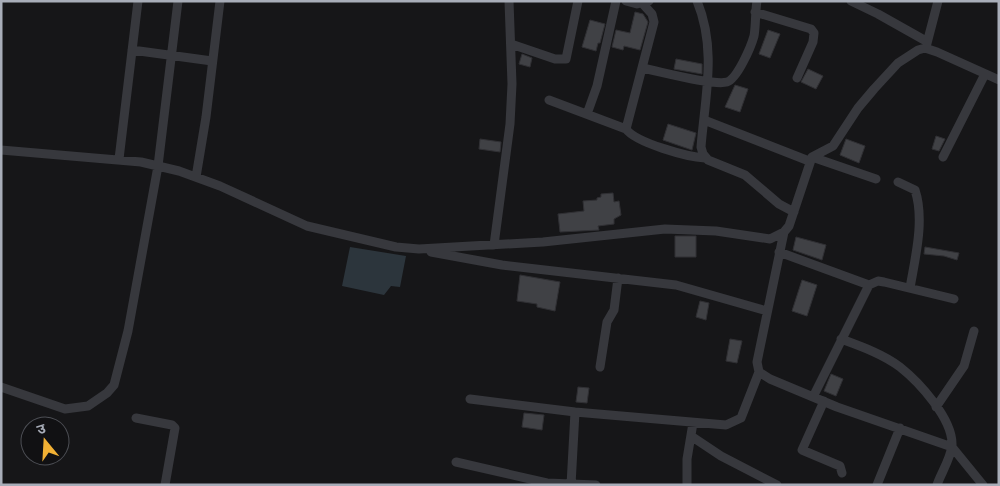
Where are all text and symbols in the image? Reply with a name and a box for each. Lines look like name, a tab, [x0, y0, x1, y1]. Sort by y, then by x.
north arrow	[20, 416, 70, 466]
text: उ	[34, 419, 48, 438]

